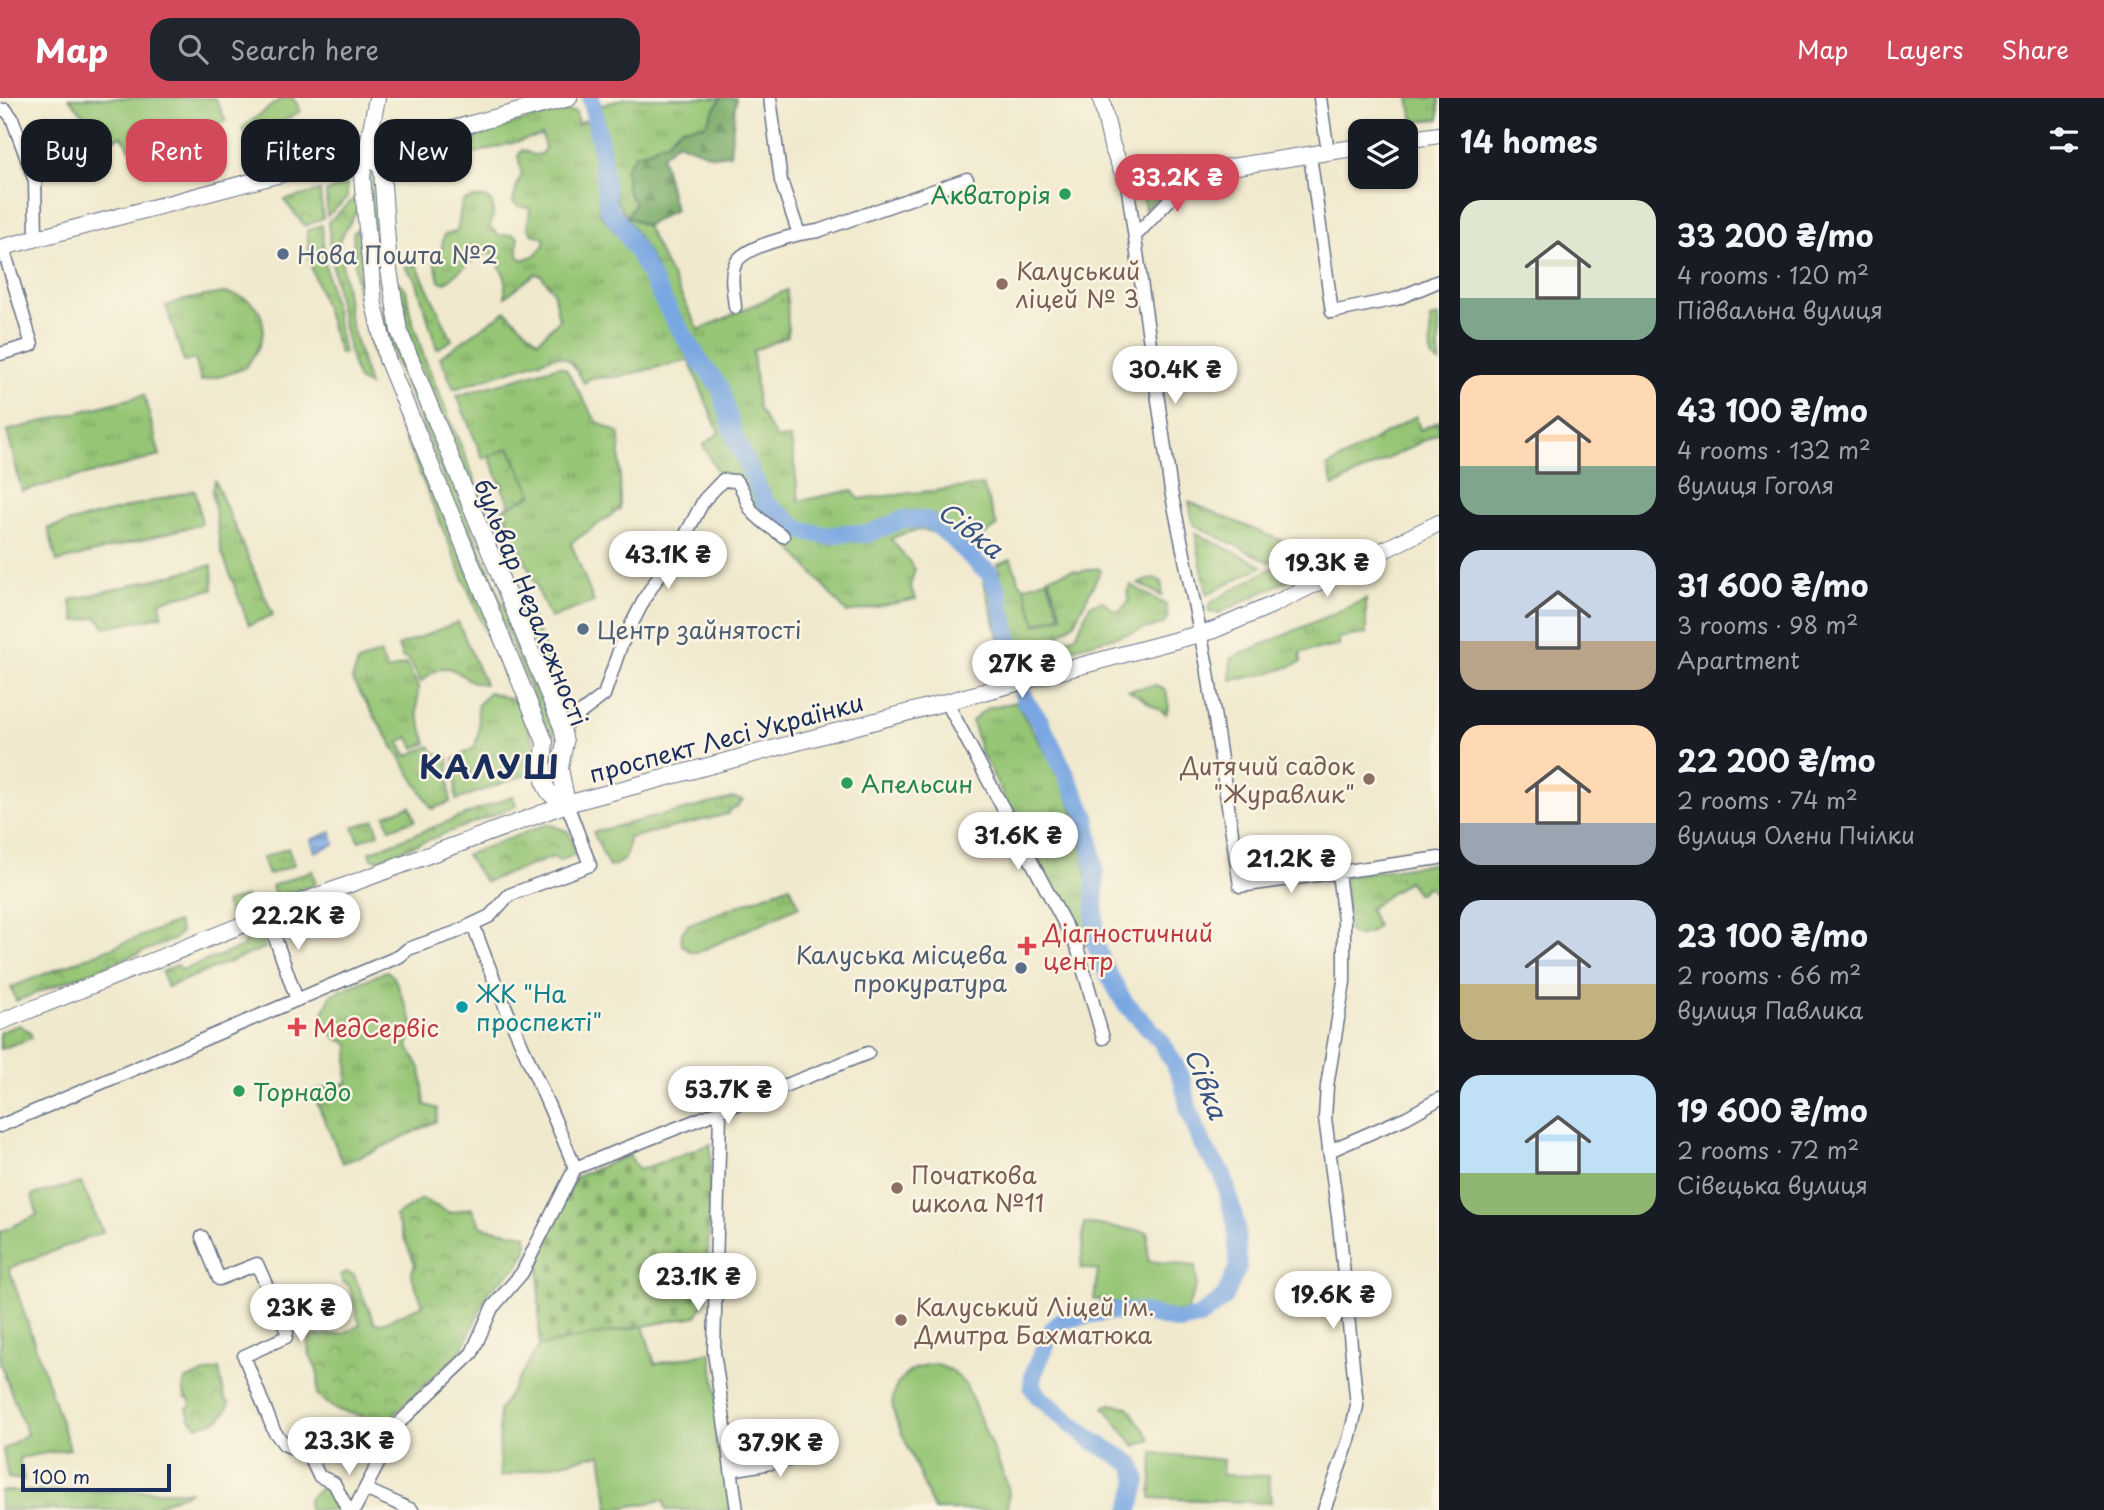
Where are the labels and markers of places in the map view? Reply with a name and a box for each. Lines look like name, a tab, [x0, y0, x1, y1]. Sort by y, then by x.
pin: 33.2K ₴	[1112, 155, 1242, 214]
place label: Акваторія	[931, 176, 1051, 212]
marker: Акваторія	[1057, 186, 1073, 202]
place label: Нова Пошта №2	[297, 236, 498, 272]
marker: Нова Пошта №2	[275, 246, 291, 262]
place label: Калуський ліцей № 3	[1015, 252, 1140, 316]
marker: Калуський ліцей № 3	[994, 276, 1010, 292]
pin: 30.4K ₴	[1110, 346, 1240, 406]
pin: 43.1K ₴	[603, 532, 733, 591]
pin: 19.3K ₴	[1262, 540, 1392, 599]
place label: Центр зайнятості	[597, 611, 801, 647]
marker: Центр зайнятості	[575, 621, 591, 637]
pin: 27K ₴	[973, 640, 1071, 700]
place label: Дитячий садок "Журавлик"	[1180, 747, 1356, 811]
place label: Апельсин	[861, 765, 973, 801]
marker: Дитячий садок "Журавлик"	[1361, 771, 1377, 787]
marker: Апельсин	[839, 775, 855, 791]
pin: 31.6K ₴	[953, 812, 1083, 872]
pin: 21.2K ₴	[1226, 836, 1356, 895]
pin: 22.2K ₴	[233, 892, 363, 952]
place label: Діагностичний центр	[1042, 914, 1213, 978]
place label: Калуська місцева прокуратура	[795, 936, 1007, 1000]
marker: Діагностичний центр	[1017, 936, 1037, 956]
marker: Калуська місцева прокуратура	[1013, 960, 1029, 976]
place label: ЖК "На проспекті"	[475, 975, 602, 1039]
marker: ЖК "На проспекті"	[454, 999, 470, 1015]
place label: МедСервіс	[313, 1009, 439, 1045]
marker: МедСервіс	[287, 1017, 307, 1037]
pin: 53.7K ₴	[663, 1066, 793, 1126]
place label: Торнадо	[253, 1073, 351, 1109]
marker: Торнадо	[231, 1083, 247, 1099]
place label: Початкова школа №11	[911, 1156, 1044, 1220]
marker: Початкова школа №11	[889, 1180, 905, 1196]
pin: 23.1K ₴	[633, 1254, 763, 1313]
pin: 19.6K ₴	[1268, 1272, 1398, 1331]
pin: 23K ₴	[252, 1284, 350, 1344]
place label: Калуський Ліцей ім. Дмитра Бахматюка	[914, 1288, 1155, 1352]
marker: Калуський Ліцей ім. Дмитра Бахматюка	[893, 1312, 909, 1328]
pin: 23.3K ₴	[284, 1418, 414, 1477]
pin: 37.9K ₴	[715, 1420, 845, 1479]

